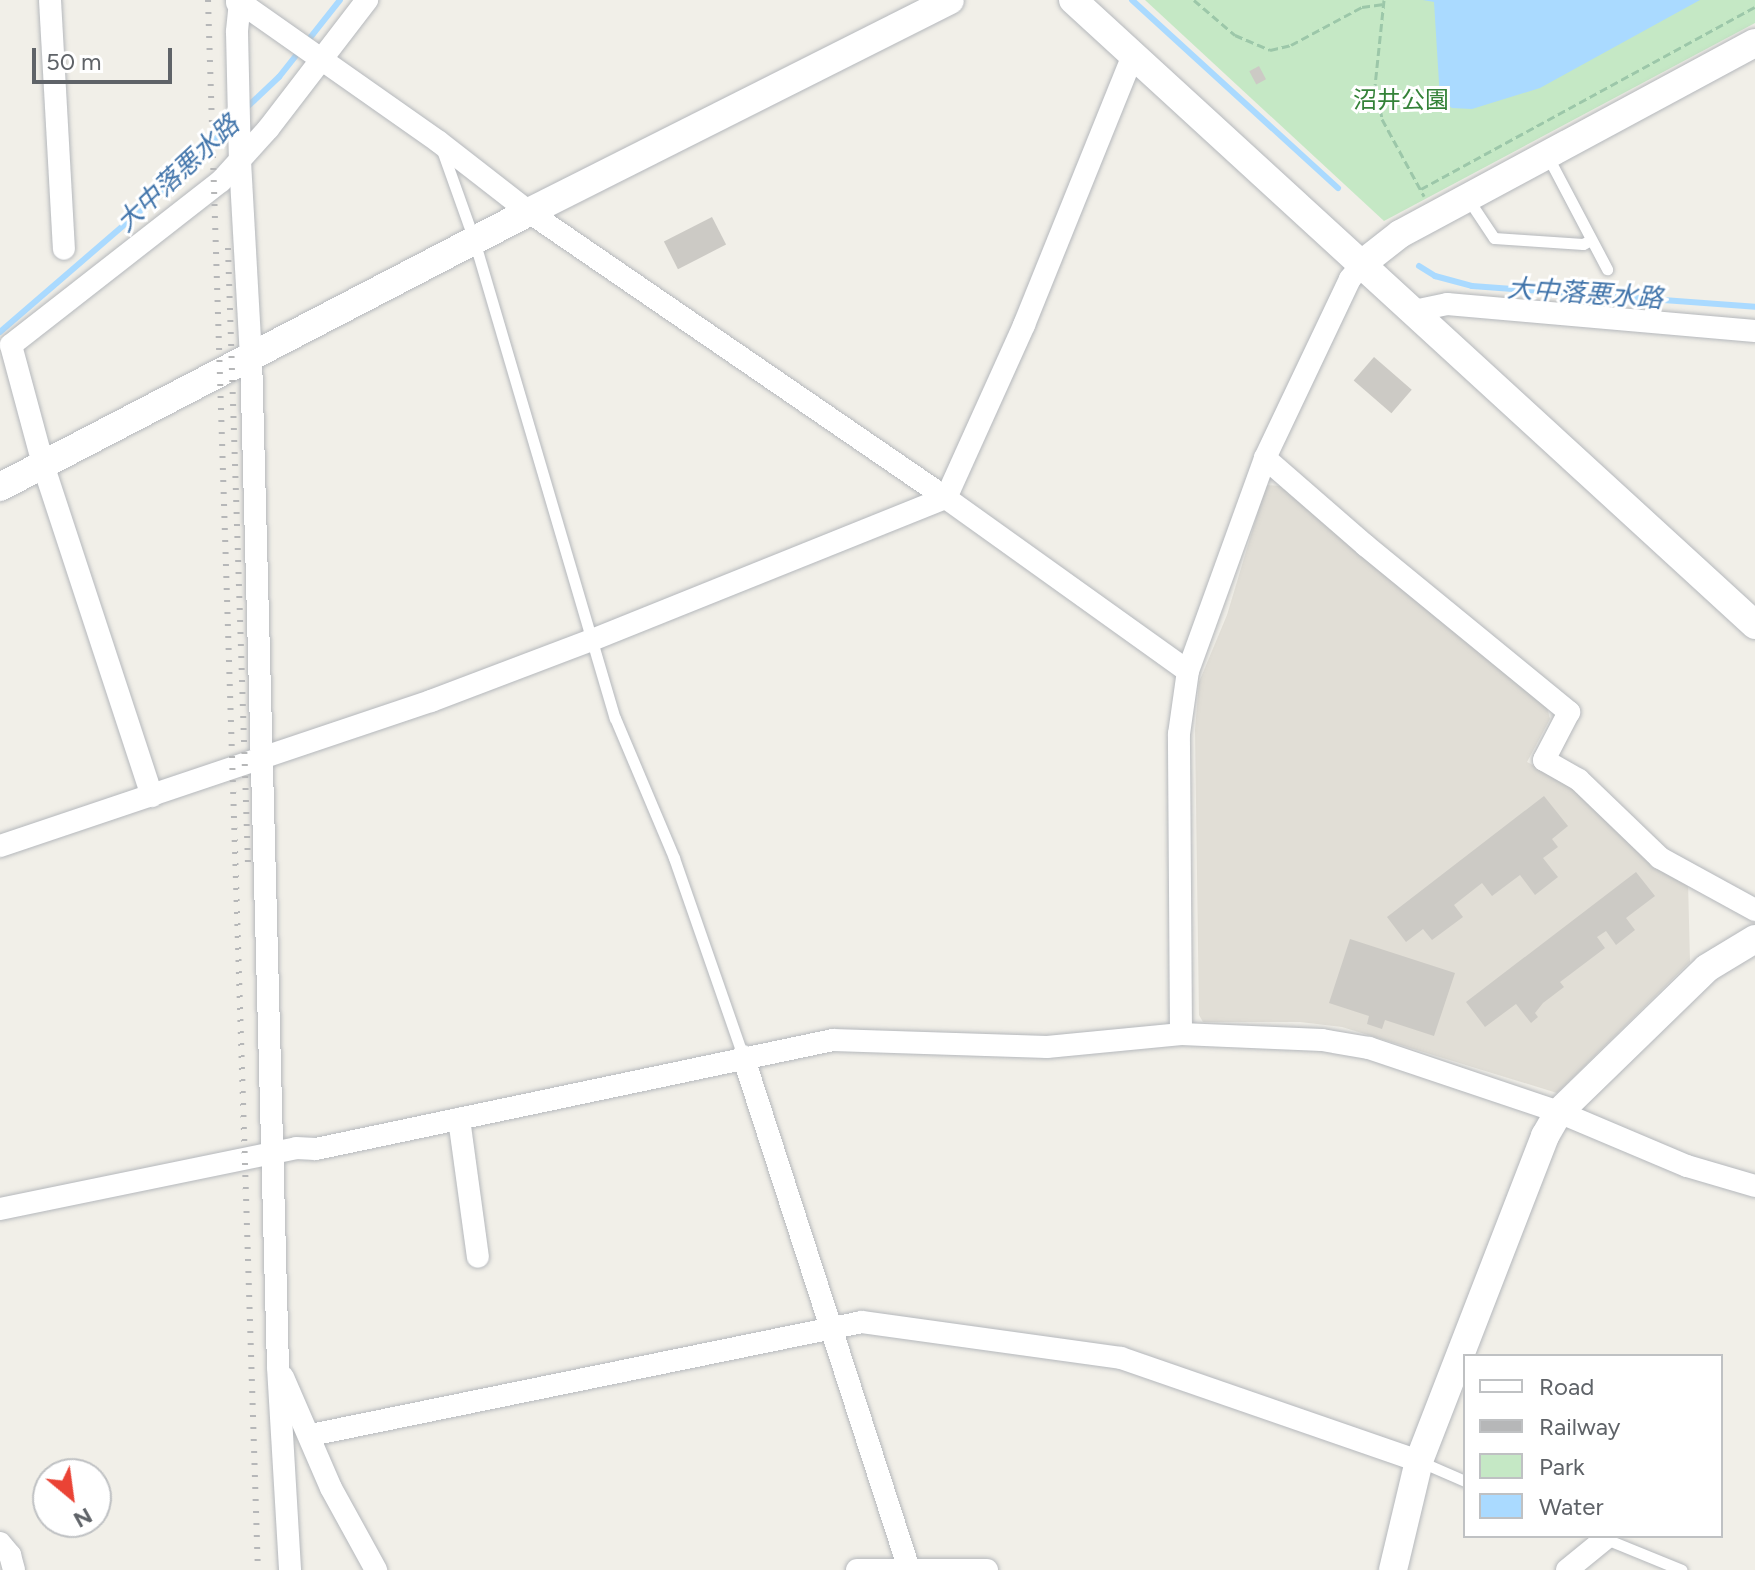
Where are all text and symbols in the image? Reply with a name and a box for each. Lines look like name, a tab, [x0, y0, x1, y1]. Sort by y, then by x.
scale bar	[36, 32, 176, 82]
text: 50 m	[46, 47, 102, 76]
park label: 沼井公園	[1353, 86, 1449, 114]
water label: 大中落悪水路	[110, 109, 246, 239]
water label: 大中落悪水路	[1506, 273, 1664, 315]
legend	[1463, 1354, 1723, 1538]
text: Road	[1539, 1372, 1594, 1401]
text: Railway	[1539, 1412, 1620, 1441]
text: Park	[1539, 1452, 1585, 1481]
north arrow	[32, 1458, 112, 1538]
text: Water	[1539, 1492, 1604, 1521]
text: N	[69, 1502, 97, 1534]

